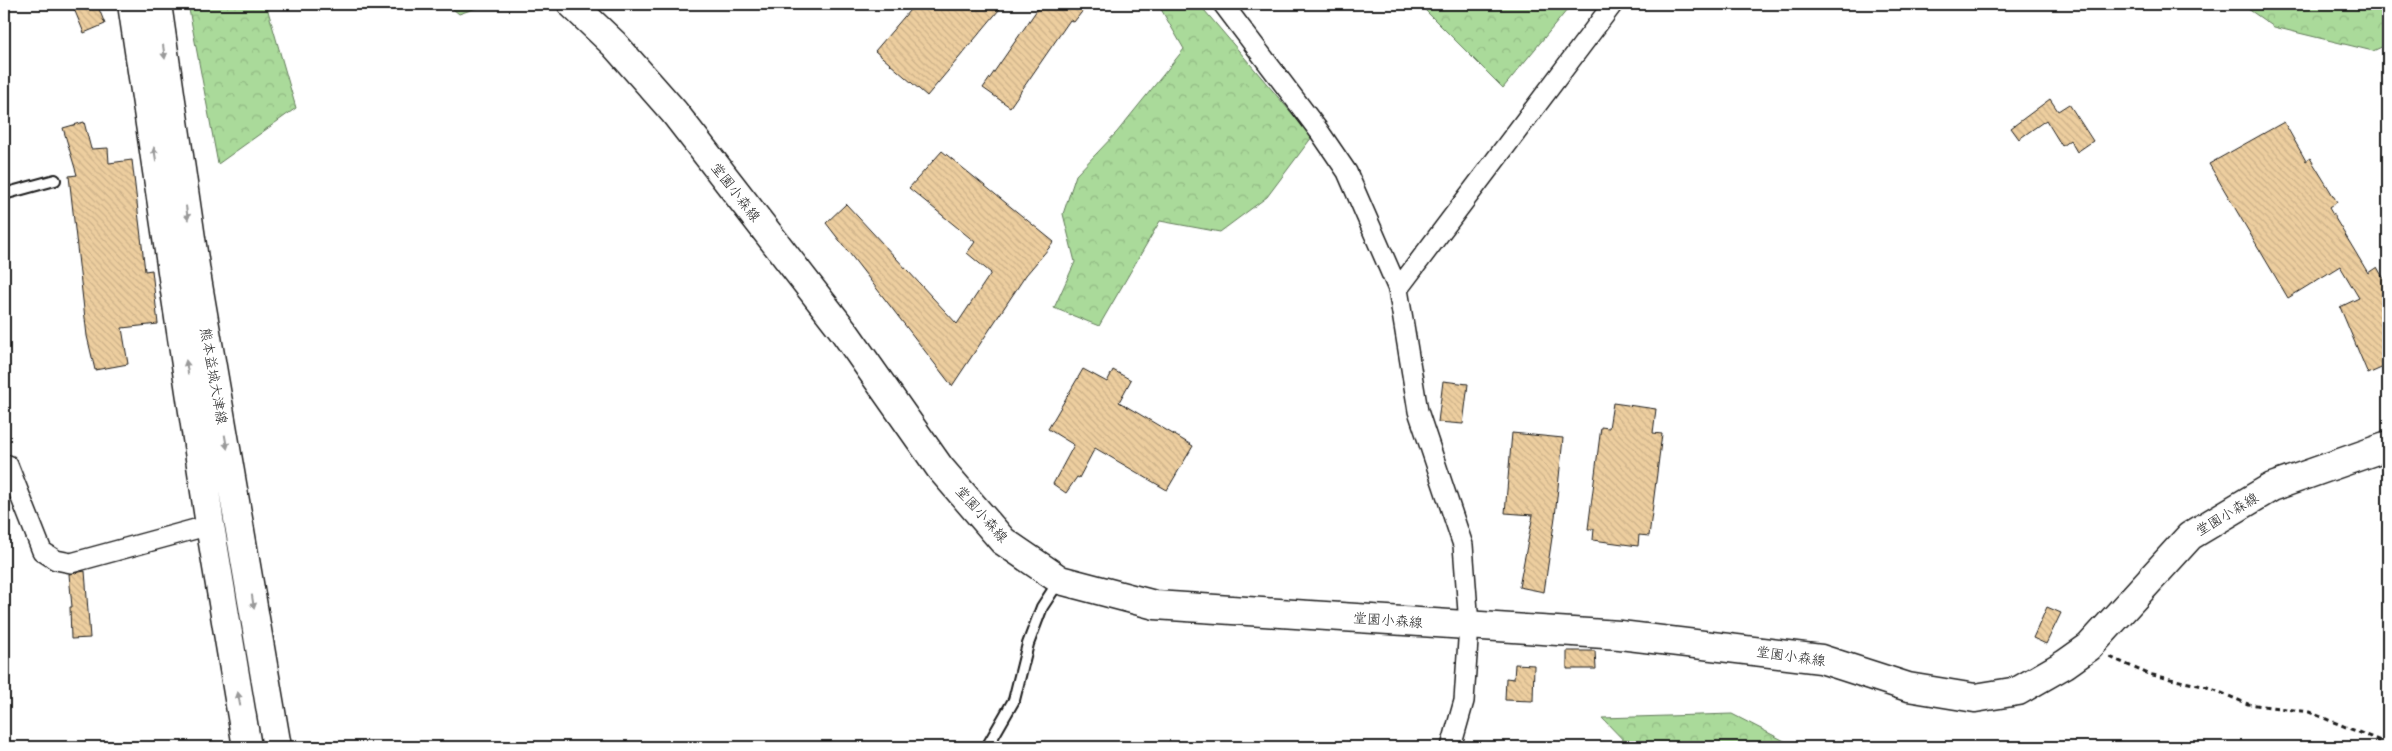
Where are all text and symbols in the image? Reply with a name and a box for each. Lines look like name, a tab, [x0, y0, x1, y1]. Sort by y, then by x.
one-way arrow	[160, 44, 168, 60]
one-way arrow	[151, 146, 159, 162]
street label: 堂園小森線	[706, 161, 762, 226]
one-way arrow	[184, 205, 192, 221]
street label: 熊本益城大津線	[195, 327, 228, 426]
one-way arrow	[183, 359, 191, 375]
one-way arrow	[222, 434, 230, 450]
street label: 堂園小森線	[950, 484, 1010, 547]
street label: 堂園小森線	[2194, 491, 2263, 541]
one-way arrow	[249, 595, 257, 611]
street label: 堂園小森線	[1352, 612, 1423, 633]
street label: 堂園小森線	[1755, 645, 1826, 672]
one-way arrow	[235, 691, 243, 707]

